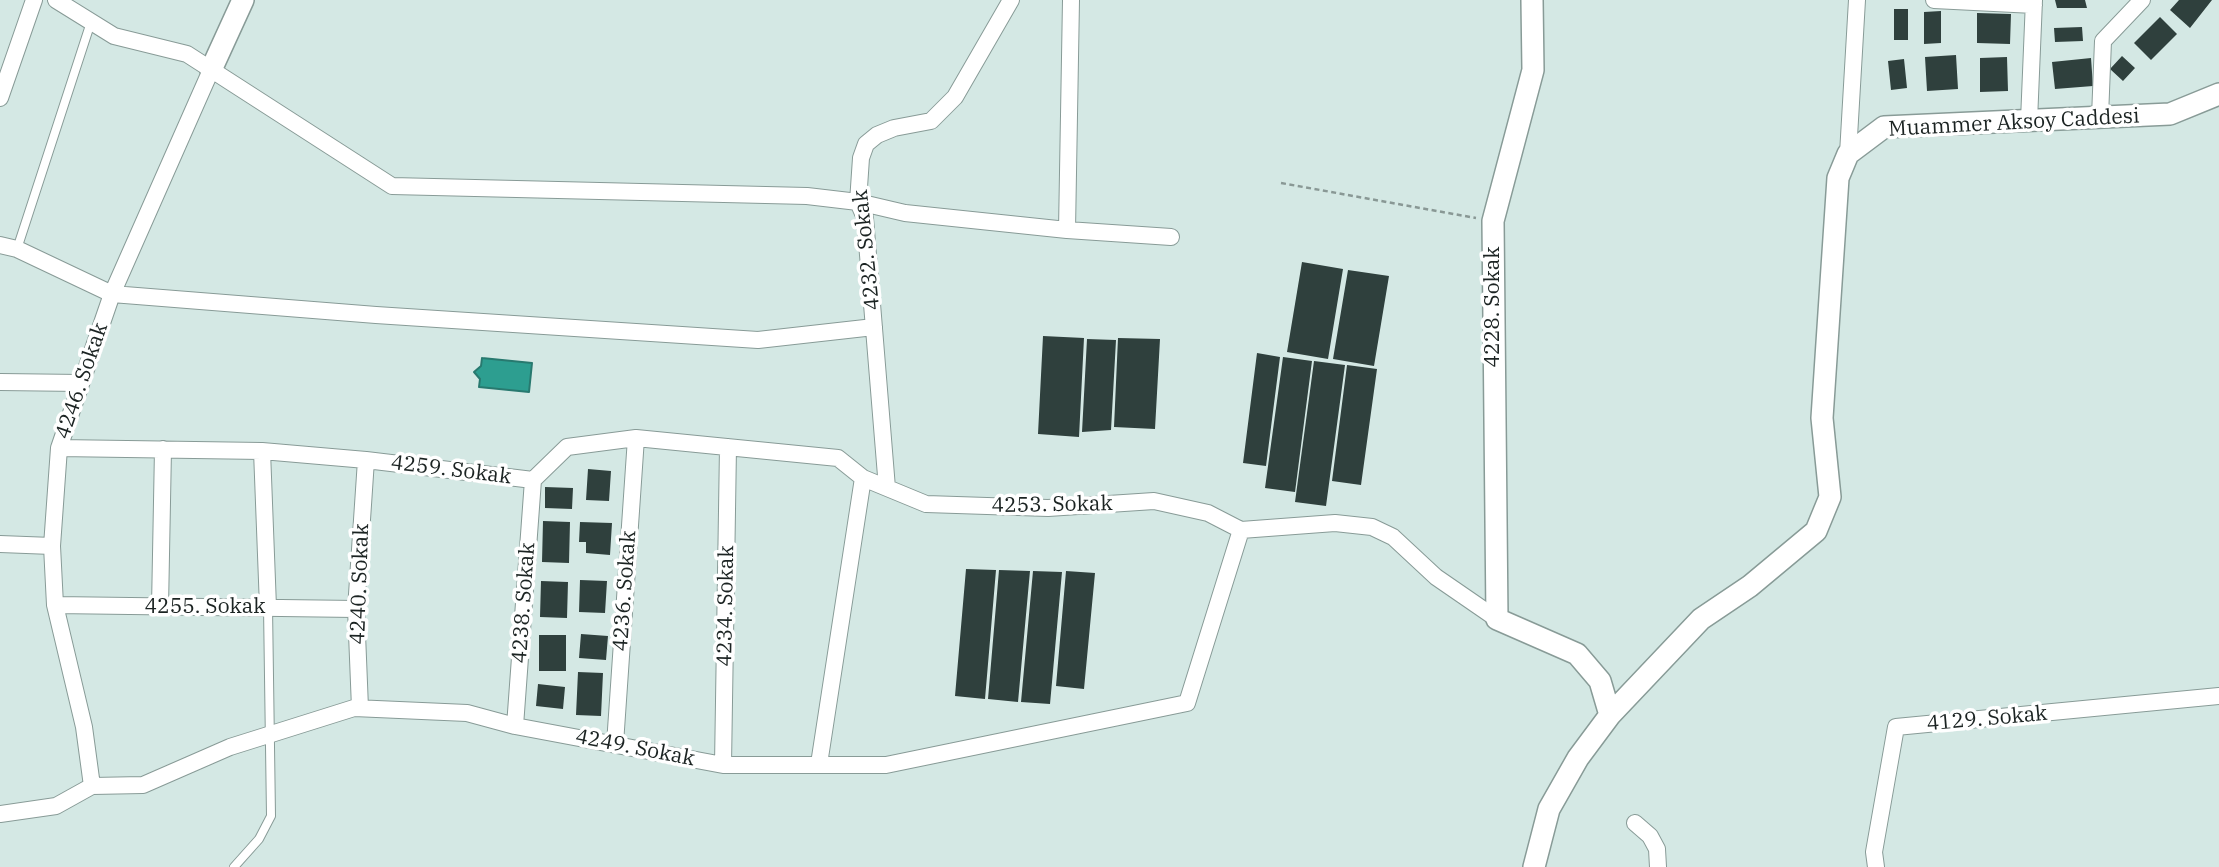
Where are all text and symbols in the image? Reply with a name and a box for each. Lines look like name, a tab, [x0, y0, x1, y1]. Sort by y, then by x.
street label: Muammer Aksoy Caddesi	[1888, 104, 2140, 142]
street label: 4232. Sokak	[848, 188, 886, 312]
street label: 4228. Sokak	[1480, 246, 1506, 368]
street label: 4246. Sokak	[50, 320, 114, 442]
street label: 4259. Sokak	[389, 450, 513, 490]
street label: 4253. Sokak	[991, 491, 1113, 519]
street label: 4240. Sokak	[345, 523, 375, 645]
street label: 4236. Sokak	[608, 530, 642, 652]
street label: 4238. Sokak	[507, 542, 541, 664]
street label: 4234. Sokak	[712, 545, 740, 667]
street label: 4255. Sokak	[144, 594, 266, 620]
street label: 4129. Sokak	[1926, 701, 2048, 737]
street label: 4249. Sokak	[573, 724, 697, 772]

